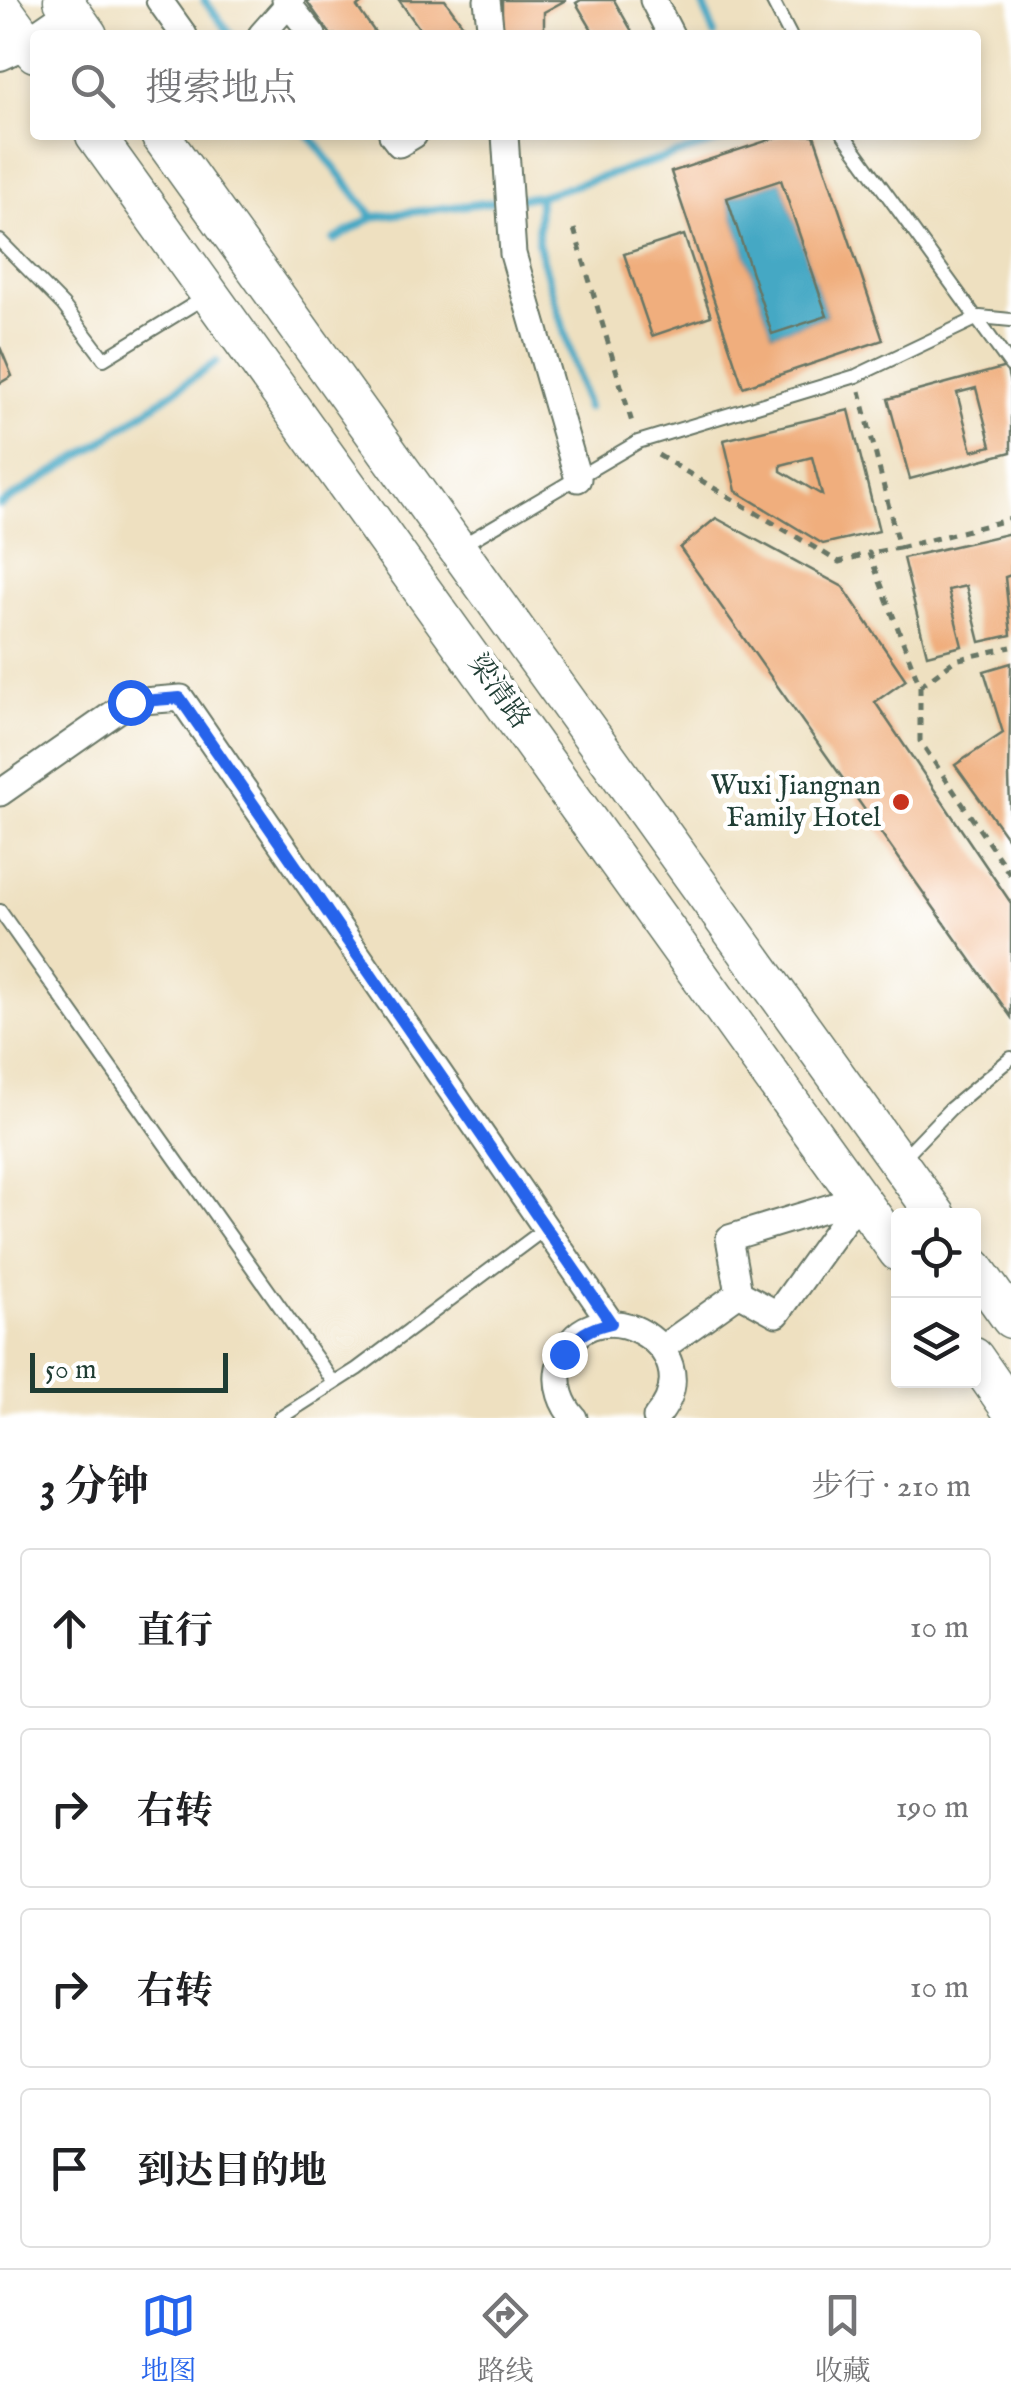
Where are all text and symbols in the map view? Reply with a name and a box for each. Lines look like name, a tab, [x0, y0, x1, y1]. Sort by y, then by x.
search box	[30, 30, 981, 140]
icon: search	[65, 58, 120, 113]
text: 搜索地点	[145, 66, 297, 114]
street label: 梁清路	[459, 648, 537, 736]
route start	[108, 680, 154, 726]
place label: Wuxi Jiangnan Family Hotel	[710, 769, 881, 836]
marker: Wuxi Jiangnan Family Hotel	[890, 791, 912, 813]
map controls	[891, 1208, 981, 1388]
button: locate	[891, 1208, 981, 1298]
button: layers	[891, 1298, 981, 1388]
route end	[542, 1332, 588, 1378]
scale bar	[30, 1348, 228, 1392]
text: 50 m	[45, 1353, 97, 1388]
text: 3 分钟	[40, 1462, 149, 1515]
text: 步行 · 210 m	[812, 1467, 971, 1508]
icon: ahead	[42, 1601, 97, 1656]
text: 10 m	[910, 1608, 969, 1649]
text: 直行	[137, 1609, 213, 1657]
icon: right	[42, 1781, 97, 1836]
text: 190 m	[896, 1788, 969, 1829]
text: 右转	[137, 1789, 213, 1837]
icon: right	[42, 1961, 97, 2016]
text: 10 m	[910, 1968, 969, 2009]
text: 右转	[137, 1969, 213, 2017]
icon: arrive	[42, 2141, 97, 2196]
text: 到达目的地	[137, 2149, 327, 2197]
tab: 地图	[140, 2288, 197, 2390]
tab: 路线	[477, 2288, 534, 2390]
tab: 收藏	[814, 2288, 871, 2390]

